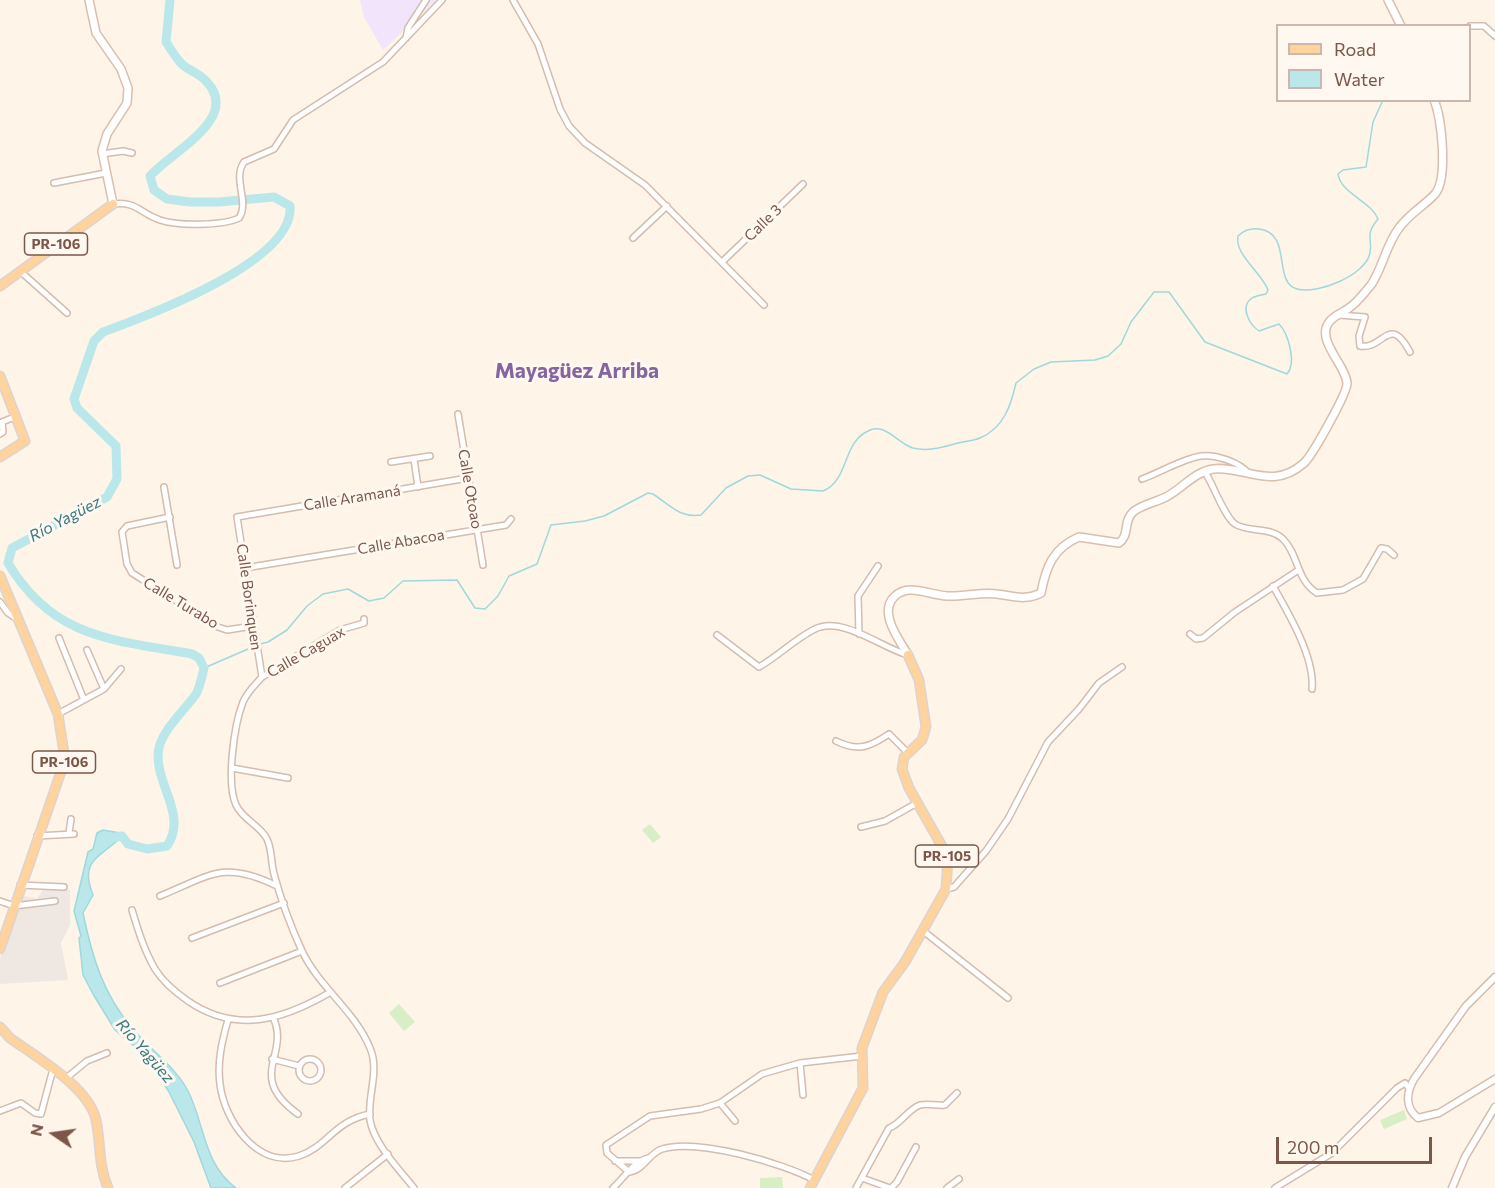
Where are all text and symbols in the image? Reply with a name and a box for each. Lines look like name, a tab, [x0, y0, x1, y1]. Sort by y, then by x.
legend	[1276, 24, 1471, 102]
text: Road	[1334, 38, 1376, 60]
text: Water	[1334, 68, 1385, 90]
street label: Calle 3	[741, 201, 785, 245]
road number: PR-106	[25, 233, 88, 255]
district label: Mayagüez Arriba	[495, 358, 659, 384]
street label: Calle Otoao	[454, 448, 486, 530]
street label: Calle Aramaná	[302, 481, 402, 515]
water label: Río Yagüez	[26, 492, 104, 546]
street label: Calle Abacoa	[356, 526, 446, 558]
street label: Calle Borinquen	[233, 543, 265, 651]
street label: Calle Turabo	[140, 573, 222, 633]
street label: Calle Caguax	[264, 622, 348, 682]
road number: PR-106	[32, 751, 96, 773]
road number: PR-105	[916, 845, 978, 867]
water label: Río Yagüez	[112, 1015, 178, 1087]
north arrow	[24, 1104, 84, 1164]
text: N	[25, 1122, 47, 1138]
scale bar	[1279, 1125, 1435, 1163]
text: 200 m	[1287, 1136, 1340, 1158]

